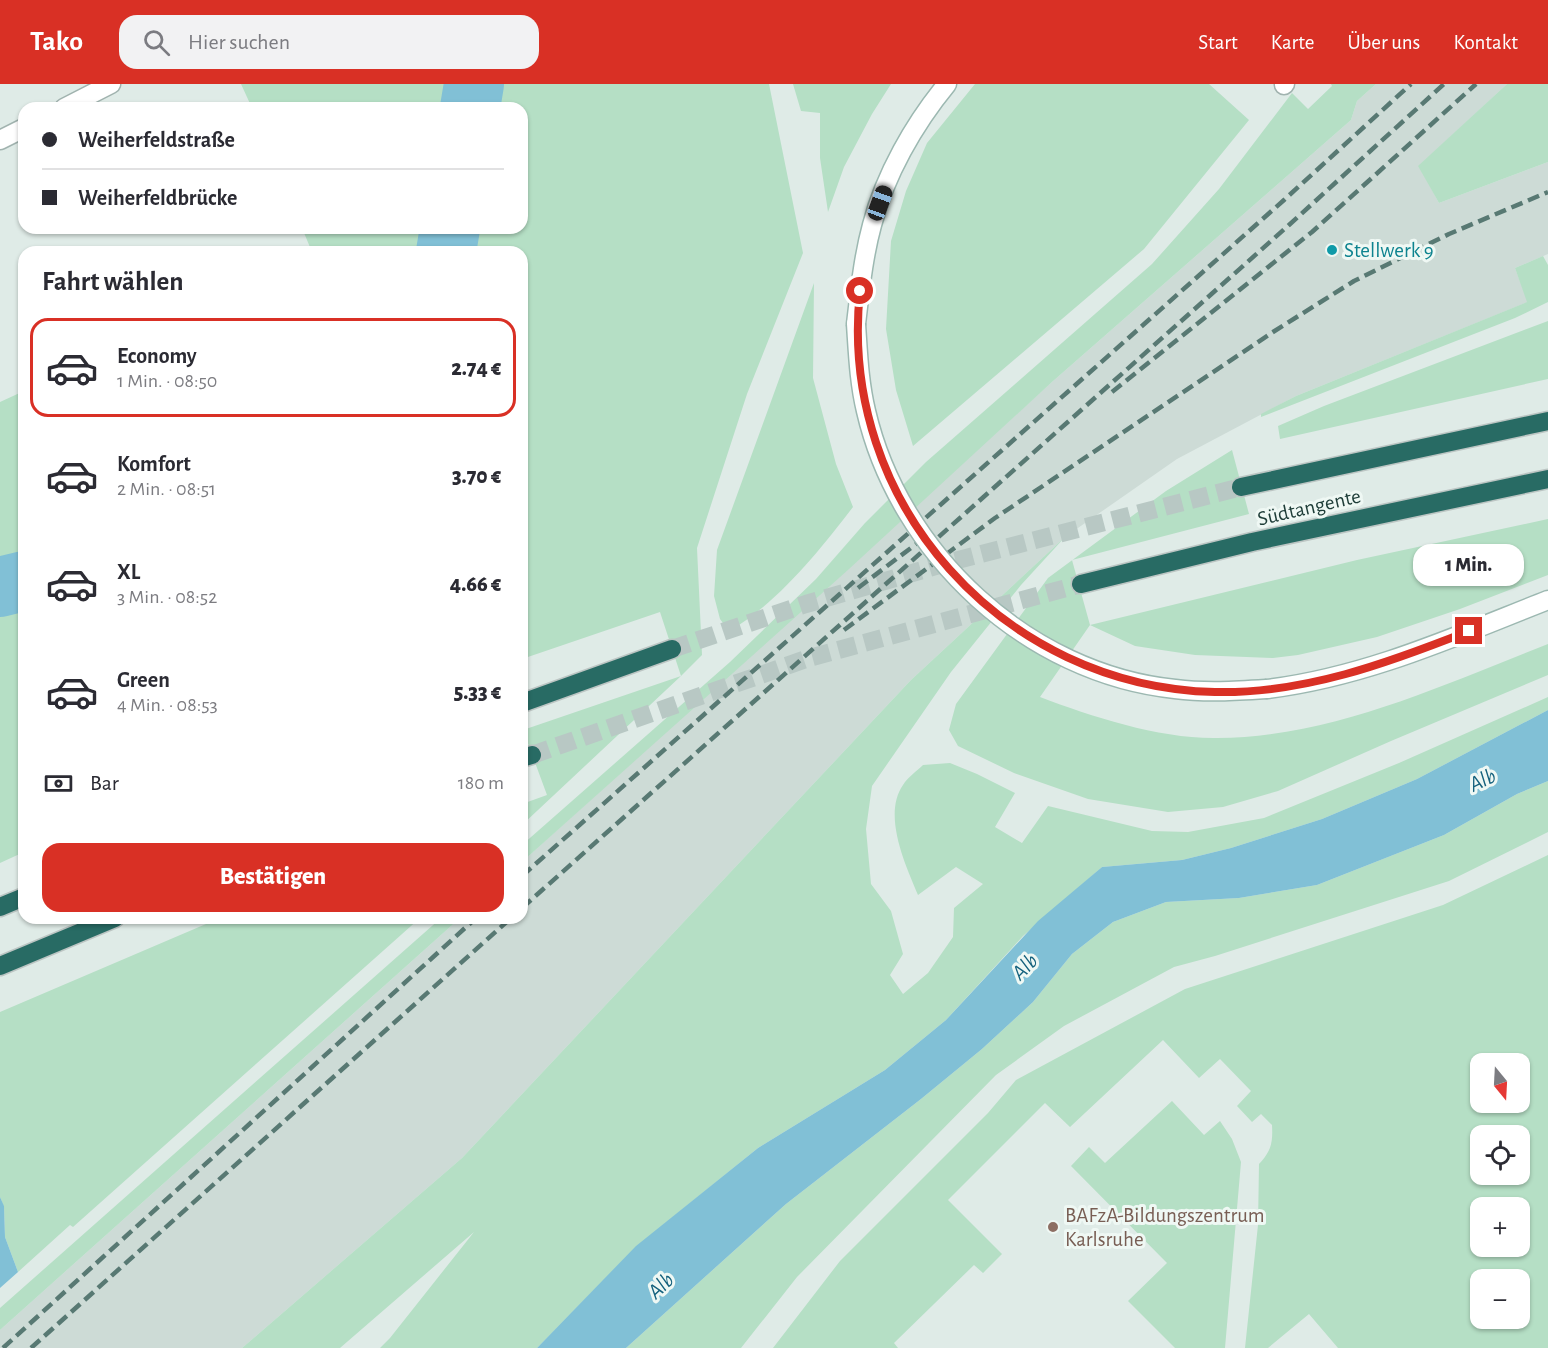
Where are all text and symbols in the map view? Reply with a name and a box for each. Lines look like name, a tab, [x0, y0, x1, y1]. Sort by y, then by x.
search box	[119, 15, 539, 69]
icon: search	[140, 26, 173, 59]
text: Tako	[30, 28, 83, 56]
text: Hier suchen	[188, 31, 290, 53]
text: Start	[1198, 32, 1238, 53]
text: Karte	[1271, 32, 1314, 53]
text: Über uns	[1347, 32, 1420, 53]
text: Kontakt	[1453, 32, 1518, 53]
text: Weiherfeldstraße	[78, 129, 235, 151]
car	[865, 183, 895, 223]
text: Weiherfeldbrücke	[78, 187, 237, 209]
place label: Stellwerk 9	[1344, 240, 1434, 261]
marker: Stellwerk 9	[1325, 243, 1339, 257]
text: Fahrt wählen	[42, 268, 184, 295]
route start	[846, 277, 873, 304]
icon: car	[45, 341, 99, 395]
text: Economy	[117, 345, 197, 367]
text: 2.74 €	[451, 357, 501, 379]
text: 1 Min. · 08:50	[117, 371, 217, 391]
icon: car	[45, 449, 99, 503]
text: Komfort	[117, 453, 191, 475]
text: 3.70 €	[452, 465, 501, 487]
text: 2 Min. · 08:51	[117, 479, 216, 499]
street label: Südtangente	[1255, 485, 1363, 530]
callout: 1 Min.	[1414, 544, 1524, 586]
text: 1 Min.	[1445, 555, 1492, 575]
icon: car	[45, 557, 99, 611]
text: XL	[117, 561, 140, 583]
text: 4.66 €	[450, 573, 501, 595]
text: 3 Min. · 08:52	[117, 587, 217, 607]
route end	[1455, 617, 1482, 644]
icon: car	[45, 665, 99, 719]
text: Green	[117, 669, 170, 691]
text: 5.33 €	[454, 681, 501, 703]
text: 4 Min. · 08:53	[117, 695, 218, 715]
water label: Alb	[1465, 764, 1499, 796]
icon: cash	[42, 767, 75, 800]
text: Bar	[90, 772, 119, 794]
text: 180 m	[458, 773, 504, 793]
button: Bestätigen	[42, 843, 504, 912]
water label: Alb	[1007, 949, 1042, 985]
north arrow	[1470, 1053, 1530, 1113]
map controls	[1470, 1053, 1530, 1329]
button: locate	[1470, 1125, 1530, 1185]
button: +	[1470, 1197, 1530, 1257]
place label: BAFzA-Bildungszentrum Karlsruhe	[1065, 1205, 1265, 1250]
marker: BAFzA-Bildungszentrum Karlsruhe	[1046, 1220, 1060, 1234]
water label: Alb	[643, 1268, 678, 1304]
button: −	[1470, 1269, 1530, 1329]

